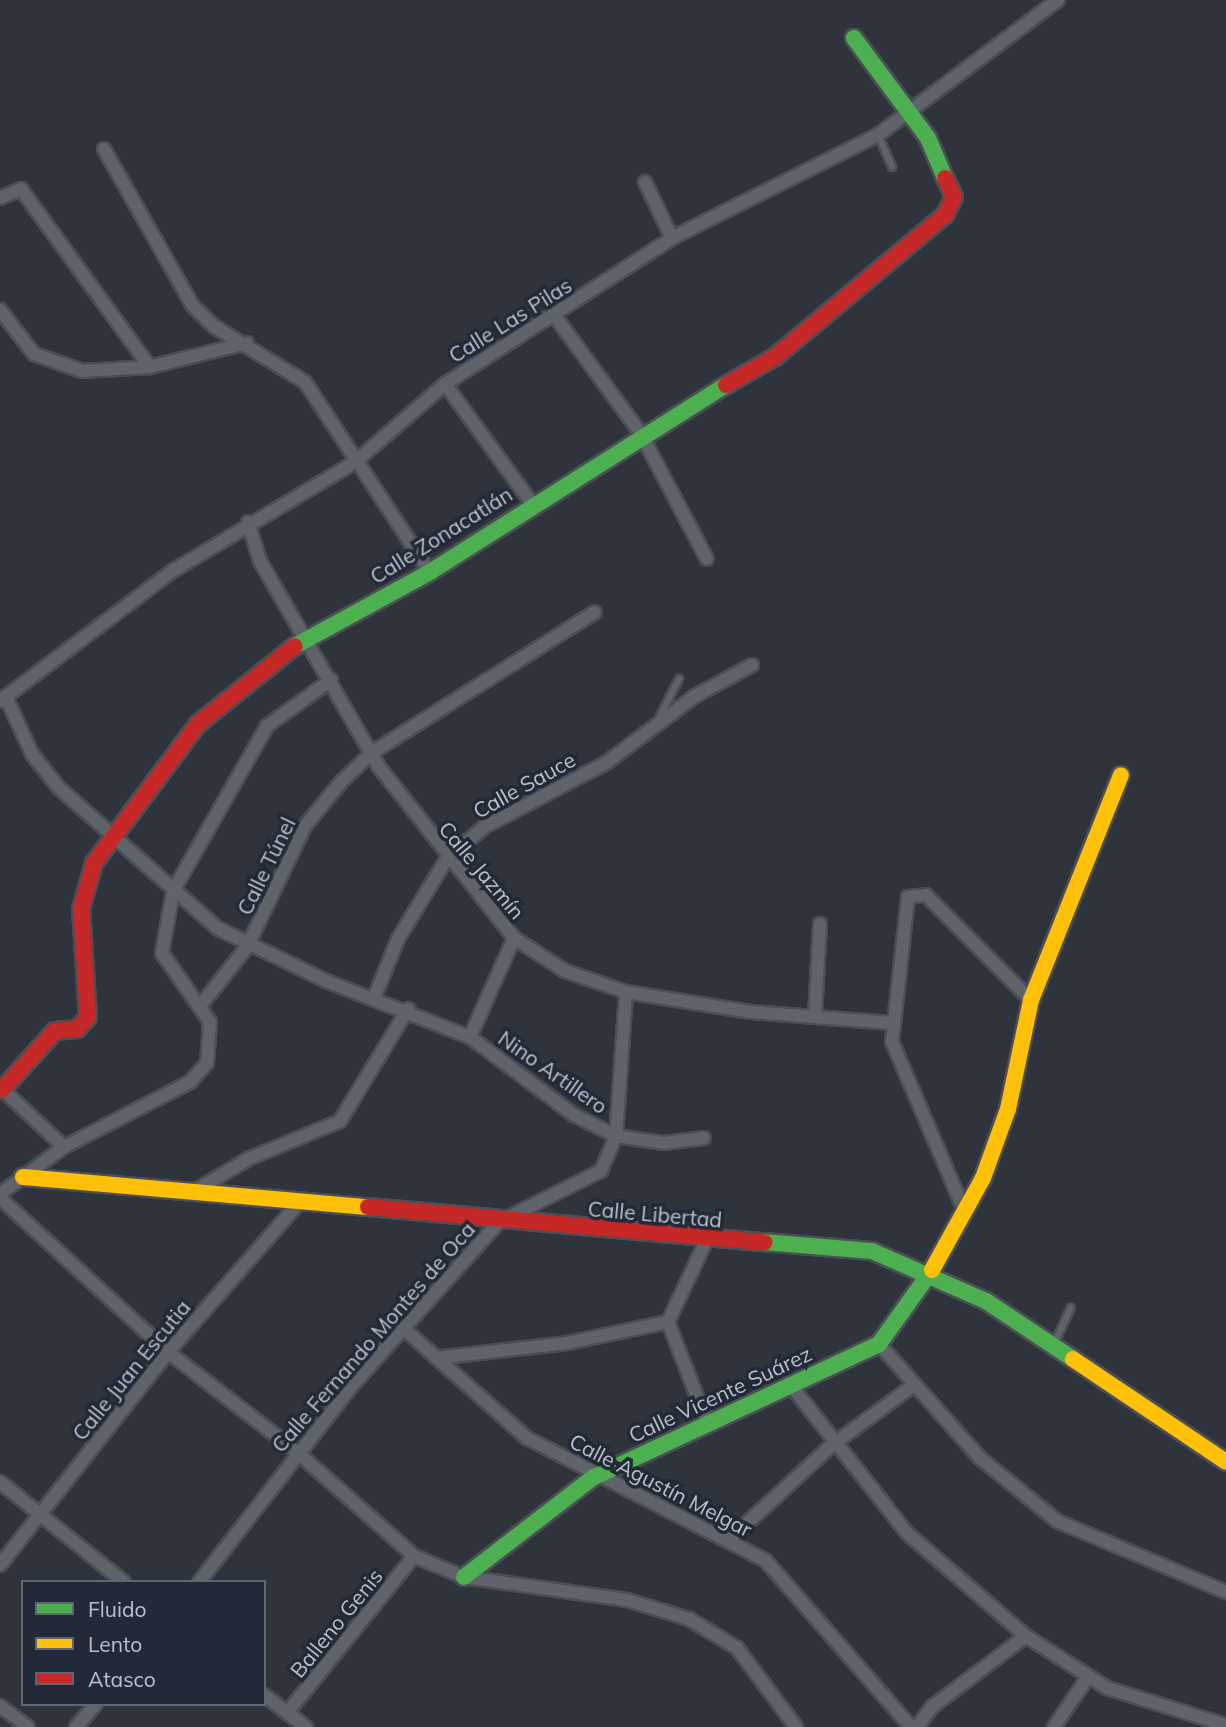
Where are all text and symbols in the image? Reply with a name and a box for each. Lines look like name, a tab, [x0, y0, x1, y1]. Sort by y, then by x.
street label: Calle Las Pilas	[444, 272, 576, 368]
street label: Calle Zonacatlán	[365, 481, 517, 589]
street label: Calle Sauce	[469, 747, 579, 823]
street label: Calle Túnel	[232, 813, 300, 919]
street label: Calle Jazmín	[434, 816, 530, 924]
street label: Nino Artillero	[494, 1025, 612, 1119]
street label: Calle Libertad	[587, 1196, 723, 1232]
street label: Calle Fernando Montes de Oca	[266, 1217, 480, 1457]
street label: Calle Juan Escutia	[67, 1295, 195, 1445]
street label: Calle Vicente Suárez	[625, 1341, 815, 1447]
street label: Calle Agustín Melgar	[566, 1428, 756, 1542]
street label: Balleno Genis	[284, 1564, 388, 1682]
legend	[21, 1580, 266, 1706]
text: Fluido	[88, 1596, 147, 1622]
text: Lento	[88, 1631, 142, 1657]
text: Atasco	[88, 1666, 156, 1692]

